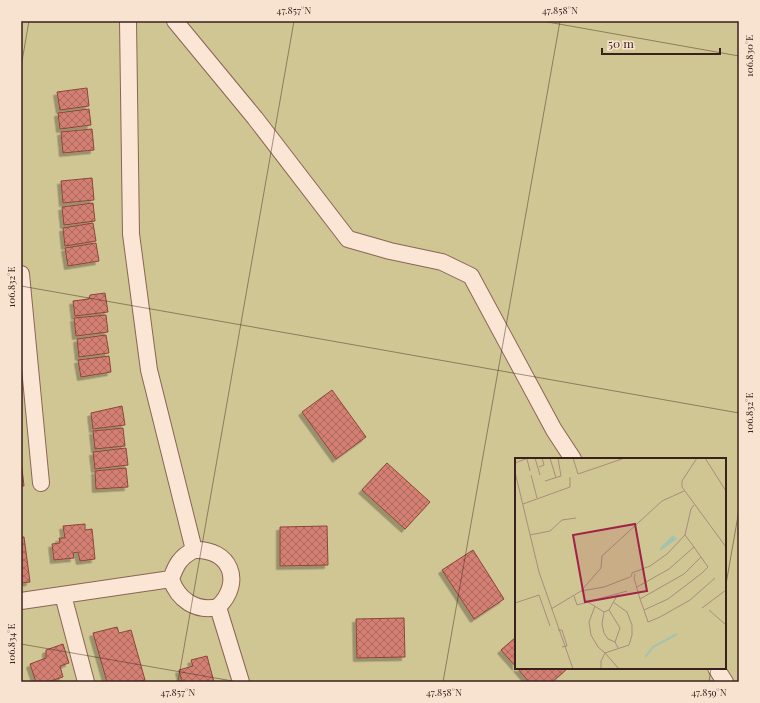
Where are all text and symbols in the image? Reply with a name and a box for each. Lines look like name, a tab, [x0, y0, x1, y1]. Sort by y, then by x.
text: 47.857°N	[277, 3, 311, 17]
text: 47.858°N	[542, 3, 578, 17]
scale bar	[602, 30, 720, 56]
text: 50 m	[608, 35, 634, 51]
text: 106.830°E	[742, 35, 756, 77]
text: 106.832°E	[4, 267, 18, 308]
text: 106.832°E	[742, 393, 756, 434]
inset map	[515, 458, 726, 669]
text: 106.834°E	[4, 623, 18, 665]
text: 47.857°N	[161, 685, 195, 699]
text: 47.858°N	[426, 685, 462, 699]
text: 47.859°N	[691, 685, 727, 699]

